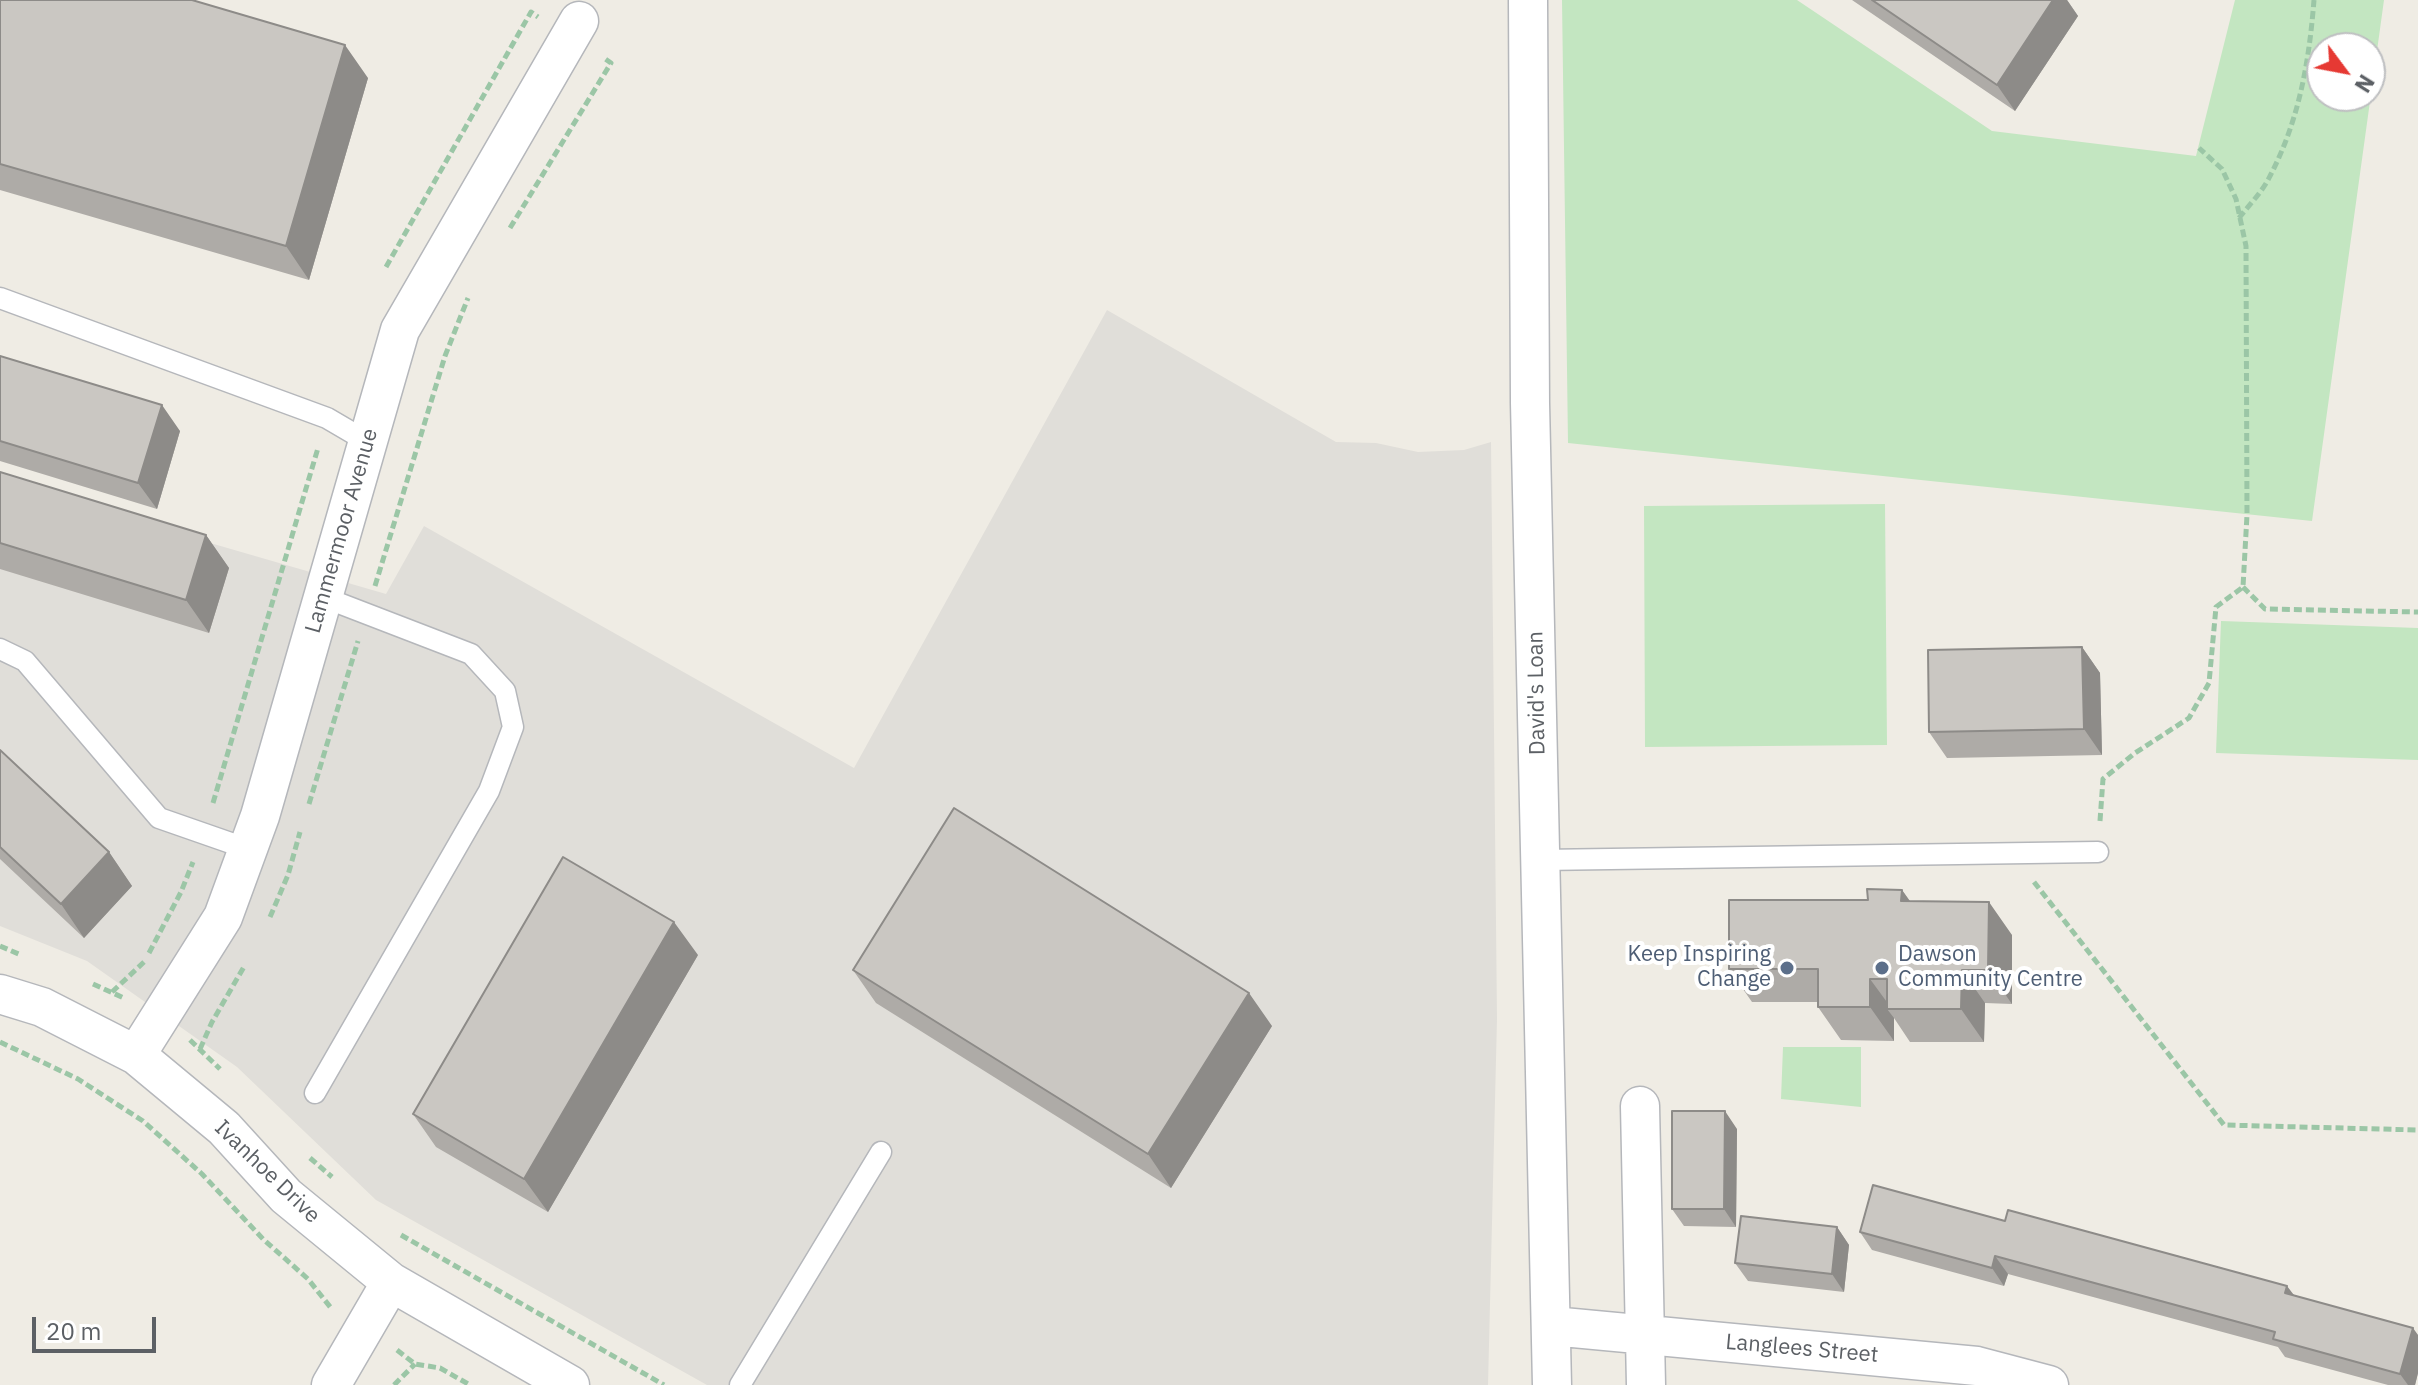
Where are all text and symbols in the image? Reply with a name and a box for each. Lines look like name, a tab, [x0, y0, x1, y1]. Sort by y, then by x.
north arrow	[2306, 32, 2386, 112]
text: N	[2349, 69, 2382, 98]
street label: Lammermoor Avenue	[300, 426, 384, 636]
street label: David's Loan	[1523, 631, 1551, 755]
place label: Keep Inspiring Change	[1628, 942, 1771, 994]
place label: Dawson Community Centre	[1898, 942, 2083, 994]
marker: Keep Inspiring Change	[1778, 959, 1796, 977]
marker: Dawson Community Centre	[1873, 959, 1891, 977]
street label: Ivanhoe Drive	[209, 1115, 325, 1229]
scale bar	[36, 1301, 160, 1351]
text: 20 m	[46, 1315, 101, 1347]
street label: Langlees Street	[1725, 1329, 1879, 1369]

